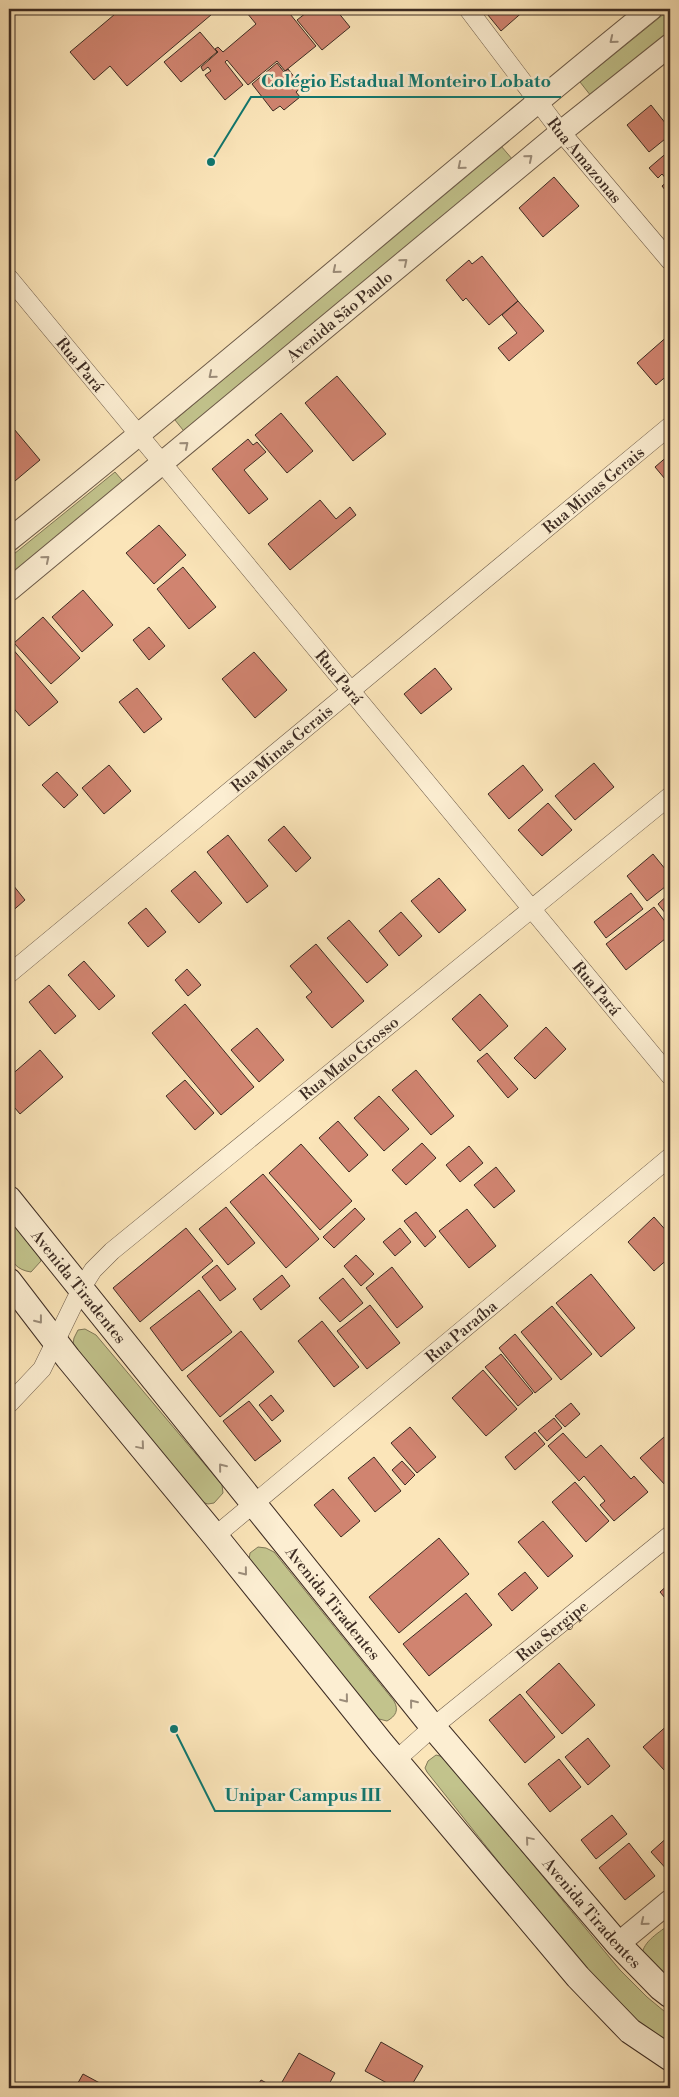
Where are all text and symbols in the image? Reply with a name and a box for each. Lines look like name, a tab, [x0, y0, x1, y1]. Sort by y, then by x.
one-way arrow	[610, 34, 619, 42]
callout: Colégio Estadual Monteiro Lobato	[251, 64, 561, 97]
text: Colégio Estadual Monteiro Lobato	[261, 70, 551, 93]
street label: Rua Amazonas	[542, 114, 626, 208]
one-way arrow	[523, 156, 532, 164]
one-way arrow	[457, 160, 466, 169]
one-way arrow	[398, 260, 407, 268]
one-way arrow	[333, 265, 342, 274]
street label: Avenida São Paulo	[282, 267, 397, 367]
street label: Rua Pará	[51, 334, 109, 397]
one-way arrow	[209, 369, 218, 378]
one-way arrow	[179, 442, 188, 450]
street label: Rua Minas Gerais	[539, 442, 649, 538]
one-way arrow	[41, 556, 50, 565]
street label: Rua Pará	[310, 646, 368, 710]
street label: Rua Minas Gerais	[227, 701, 337, 797]
street label: Rua Pará	[568, 957, 625, 1021]
street label: Rua Mato Grosso	[296, 1012, 403, 1105]
street label: Avenida Tiradentes	[26, 1225, 130, 1348]
street label: Rua Paraíba	[422, 1296, 502, 1368]
one-way arrow	[33, 1314, 41, 1323]
one-way arrow	[135, 1441, 144, 1450]
one-way arrow	[220, 1464, 228, 1473]
street label: Avenida Tiradentes	[280, 1542, 384, 1664]
one-way arrow	[238, 1566, 246, 1575]
street label: Rua Sergipe	[513, 1596, 592, 1666]
one-way arrow	[340, 1693, 348, 1702]
one-way arrow	[409, 1699, 418, 1708]
callout: Unipar Campus III	[215, 1778, 391, 1811]
text: Unipar Campus III	[225, 1784, 381, 1807]
one-way arrow	[526, 1837, 535, 1846]
street label: Avenida Tiradentes	[537, 1853, 645, 1973]
one-way arrow	[641, 1917, 650, 1925]

